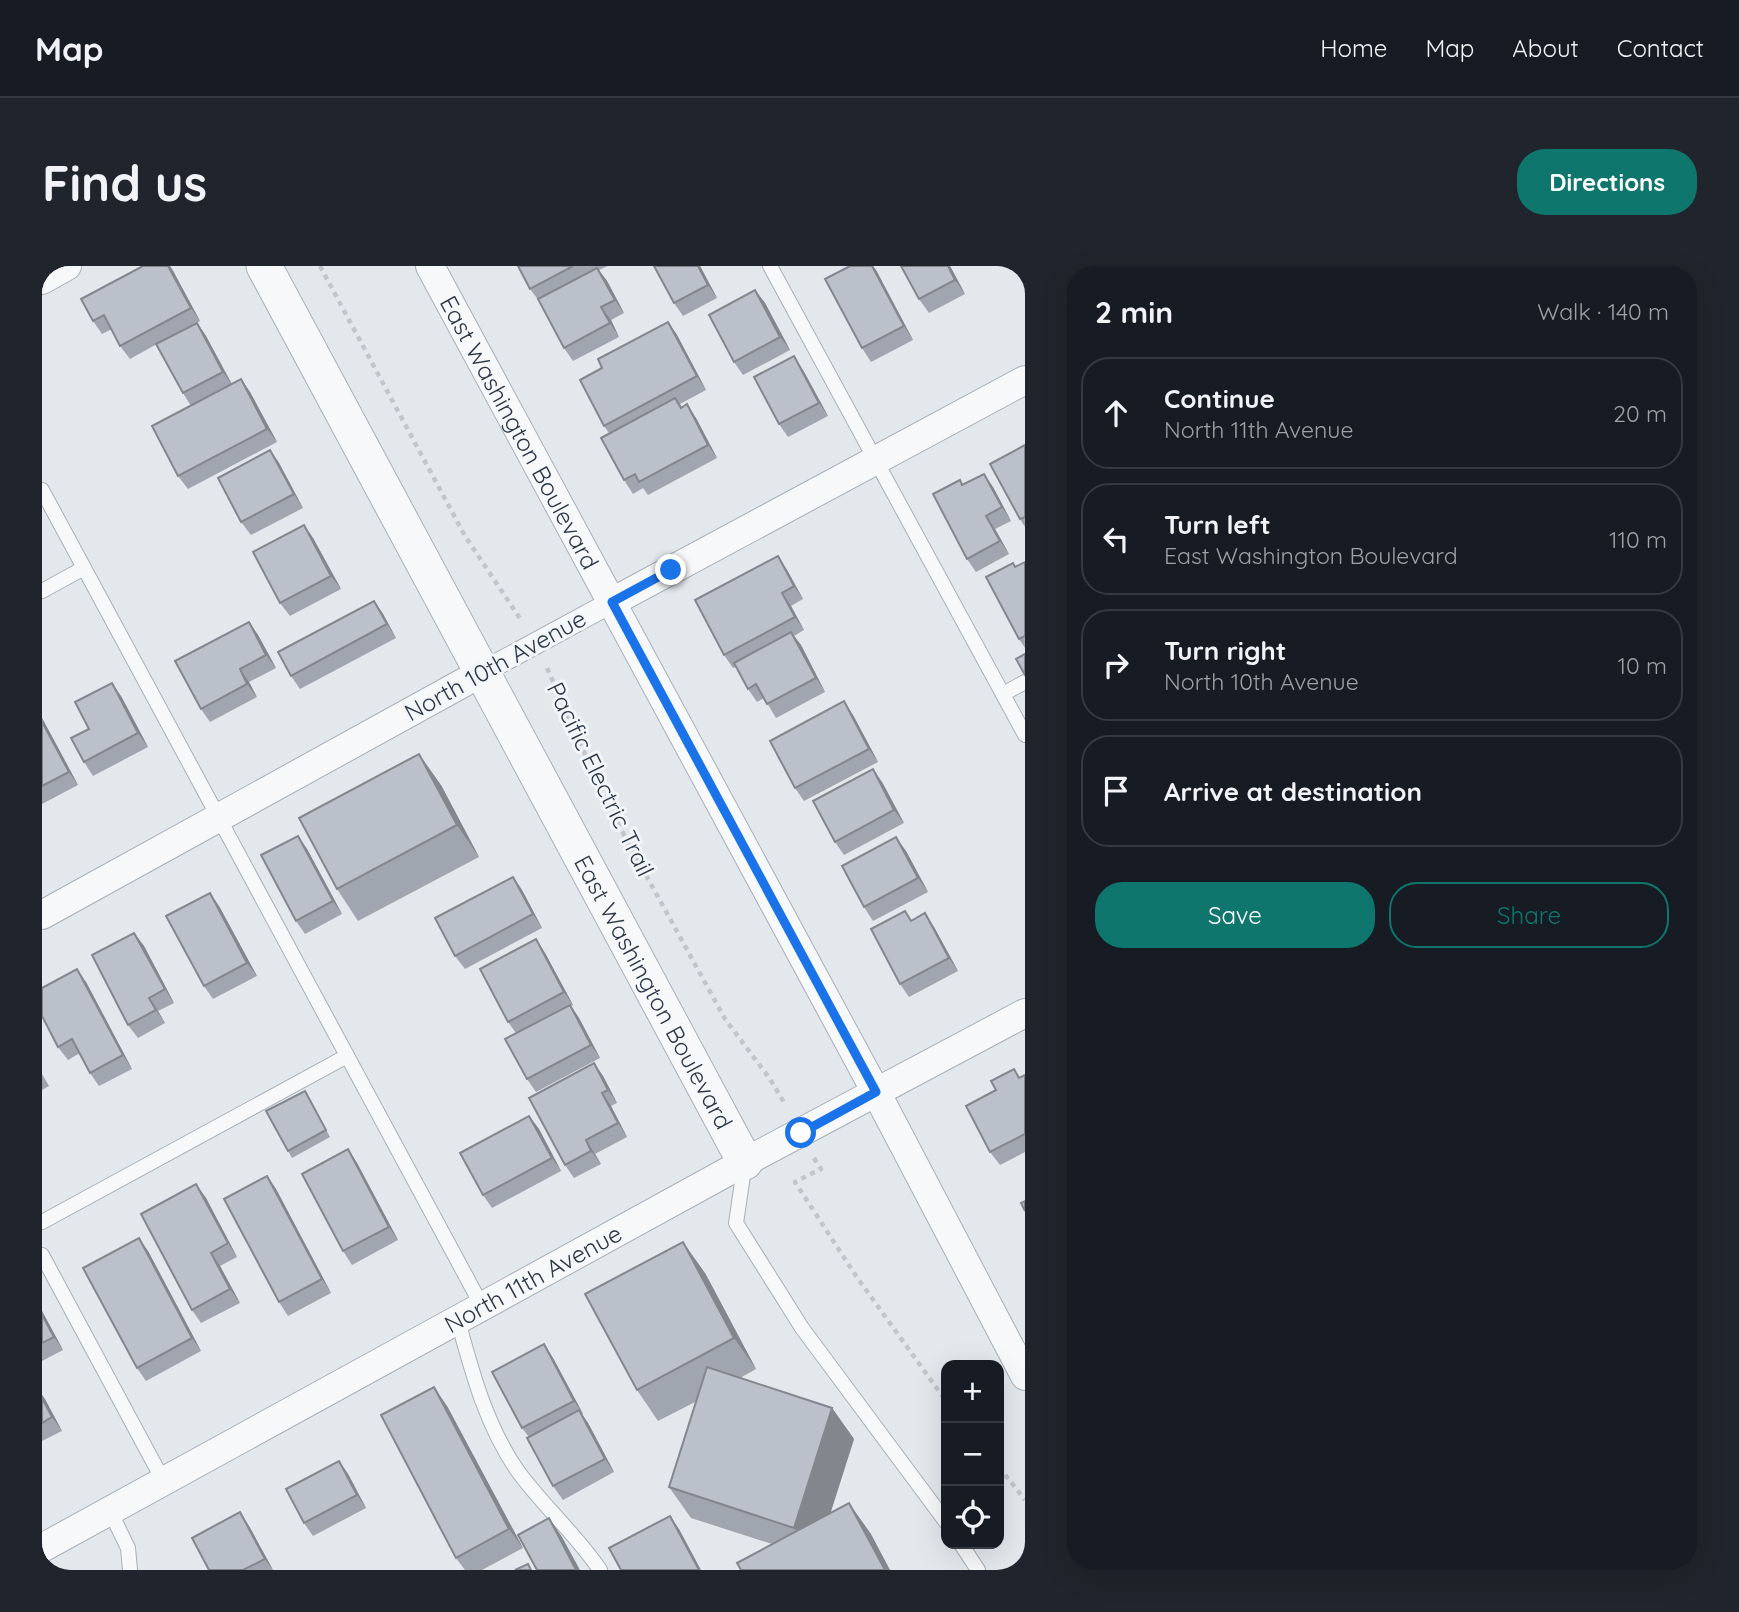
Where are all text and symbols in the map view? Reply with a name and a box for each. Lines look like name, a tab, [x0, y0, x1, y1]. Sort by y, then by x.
text: Map	[35, 28, 103, 69]
text: Home	[1320, 33, 1387, 63]
text: Map	[1425, 33, 1474, 63]
text: About	[1512, 33, 1579, 63]
text: Contact	[1617, 33, 1704, 63]
button: Directions	[1517, 149, 1697, 215]
text: Find us	[42, 152, 207, 213]
street label: East Washington Boulevard	[434, 290, 606, 574]
text: 2 min	[1095, 293, 1173, 331]
text: Walk · 140 m	[1537, 297, 1669, 326]
text: Continue	[1164, 382, 1275, 415]
icon: ahead	[1097, 394, 1135, 432]
text: 20 m	[1613, 399, 1667, 428]
text: North 11th Avenue	[1164, 415, 1353, 444]
text: Turn left	[1164, 508, 1271, 541]
icon: left	[1097, 520, 1135, 558]
text: 110 m	[1609, 525, 1667, 554]
text: East Washington Boulevard	[1164, 541, 1458, 570]
route end	[655, 554, 686, 585]
street label: North 10th Avenue	[399, 603, 591, 727]
text: Turn right	[1164, 634, 1286, 667]
icon: right	[1097, 646, 1135, 684]
text: 10 m	[1618, 651, 1667, 680]
text: North 10th Avenue	[1164, 667, 1359, 696]
street label: Pacific Electric Trail	[541, 677, 661, 881]
icon: arrive	[1097, 772, 1135, 810]
text: Arrive at destination	[1164, 775, 1422, 808]
street label: East Washington Boulevard	[568, 850, 739, 1134]
button: Save	[1095, 882, 1375, 948]
button: Share	[1389, 882, 1669, 948]
route start	[785, 1117, 816, 1148]
street label: North 11th Avenue	[439, 1218, 627, 1339]
map controls	[941, 1360, 1004, 1549]
button: +	[941, 1360, 1004, 1423]
button: −	[941, 1423, 1004, 1486]
button: locate	[941, 1486, 1004, 1549]

